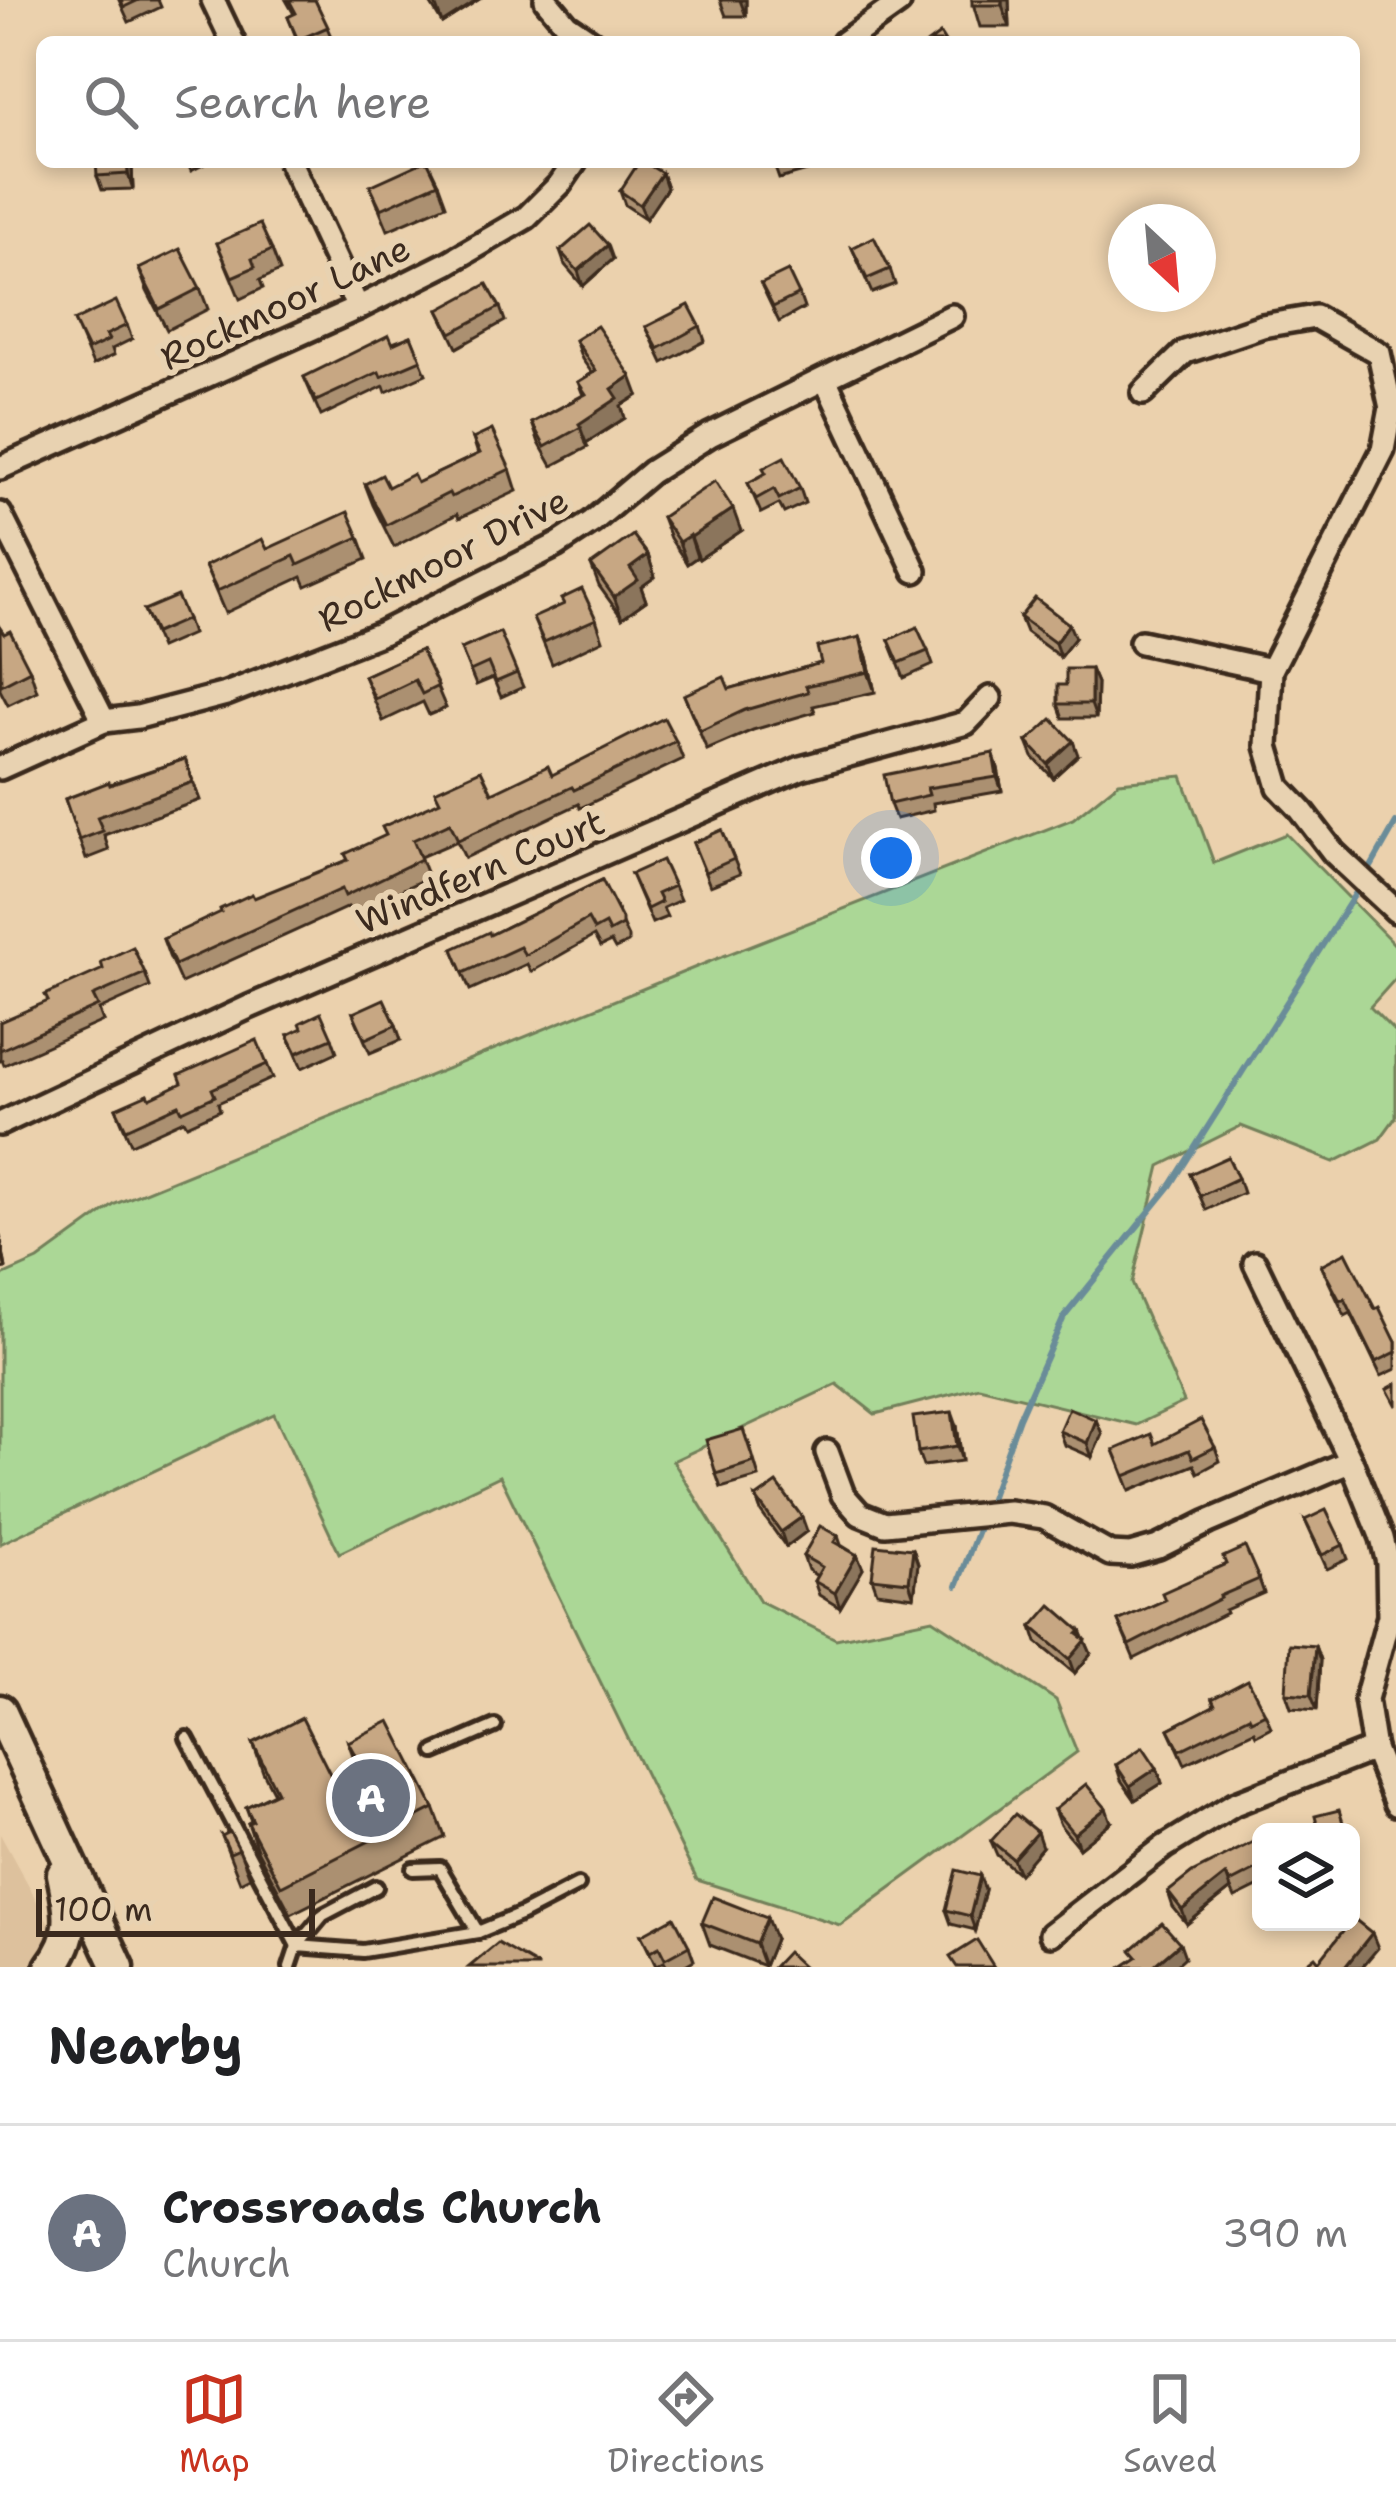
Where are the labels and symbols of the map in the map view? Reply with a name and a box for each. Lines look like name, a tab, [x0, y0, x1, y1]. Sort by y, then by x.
north arrow	[1108, 204, 1216, 312]
street label: Rockmoor Lane	[152, 223, 418, 382]
street label: Rockmoor Drive	[310, 475, 577, 644]
street label: Windfern Court	[349, 797, 612, 946]
your location	[861, 828, 921, 888]
pin: A	[332, 1753, 410, 1843]
scale bar	[36, 1883, 315, 1936]

